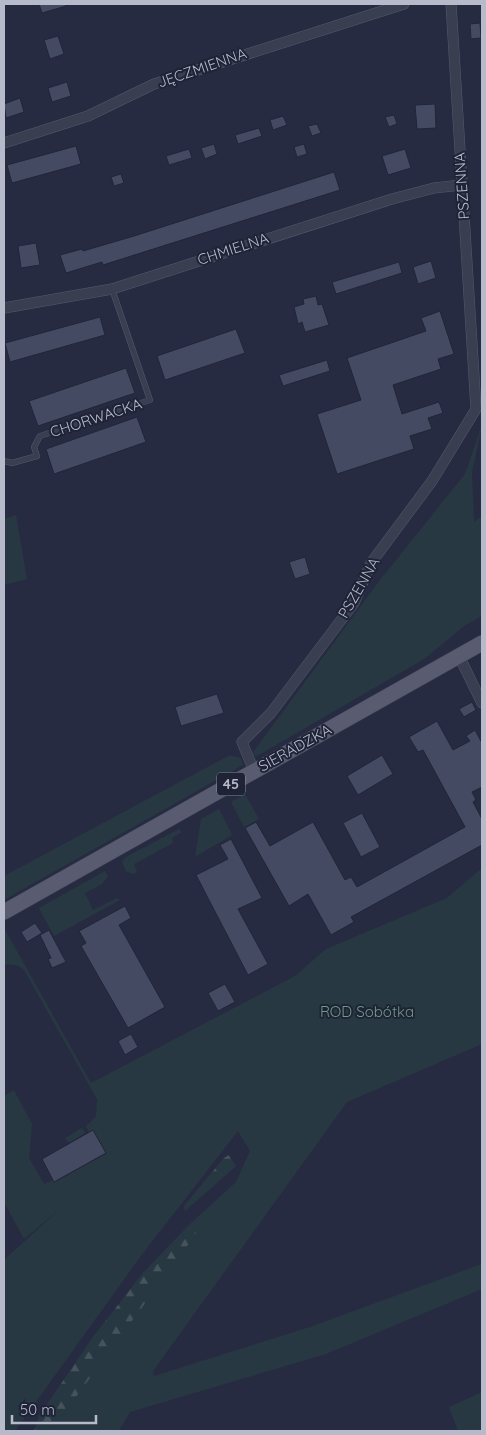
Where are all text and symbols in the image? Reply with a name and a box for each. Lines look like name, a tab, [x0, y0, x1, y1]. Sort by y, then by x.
street label: JĘCZMIENNA	[155, 43, 249, 92]
street label: PSZENNA	[450, 152, 473, 220]
street label: CHMIELNA	[195, 228, 271, 269]
street label: CHORWACKA	[47, 394, 144, 441]
street label: PSZENNA	[334, 554, 384, 622]
street label: SIERADZKA	[255, 720, 335, 775]
road number: 45	[217, 772, 245, 796]
park label: ROD Sobótka	[320, 1002, 414, 1021]
scale bar	[12, 1392, 96, 1424]
text: 50 m	[20, 1400, 55, 1419]

